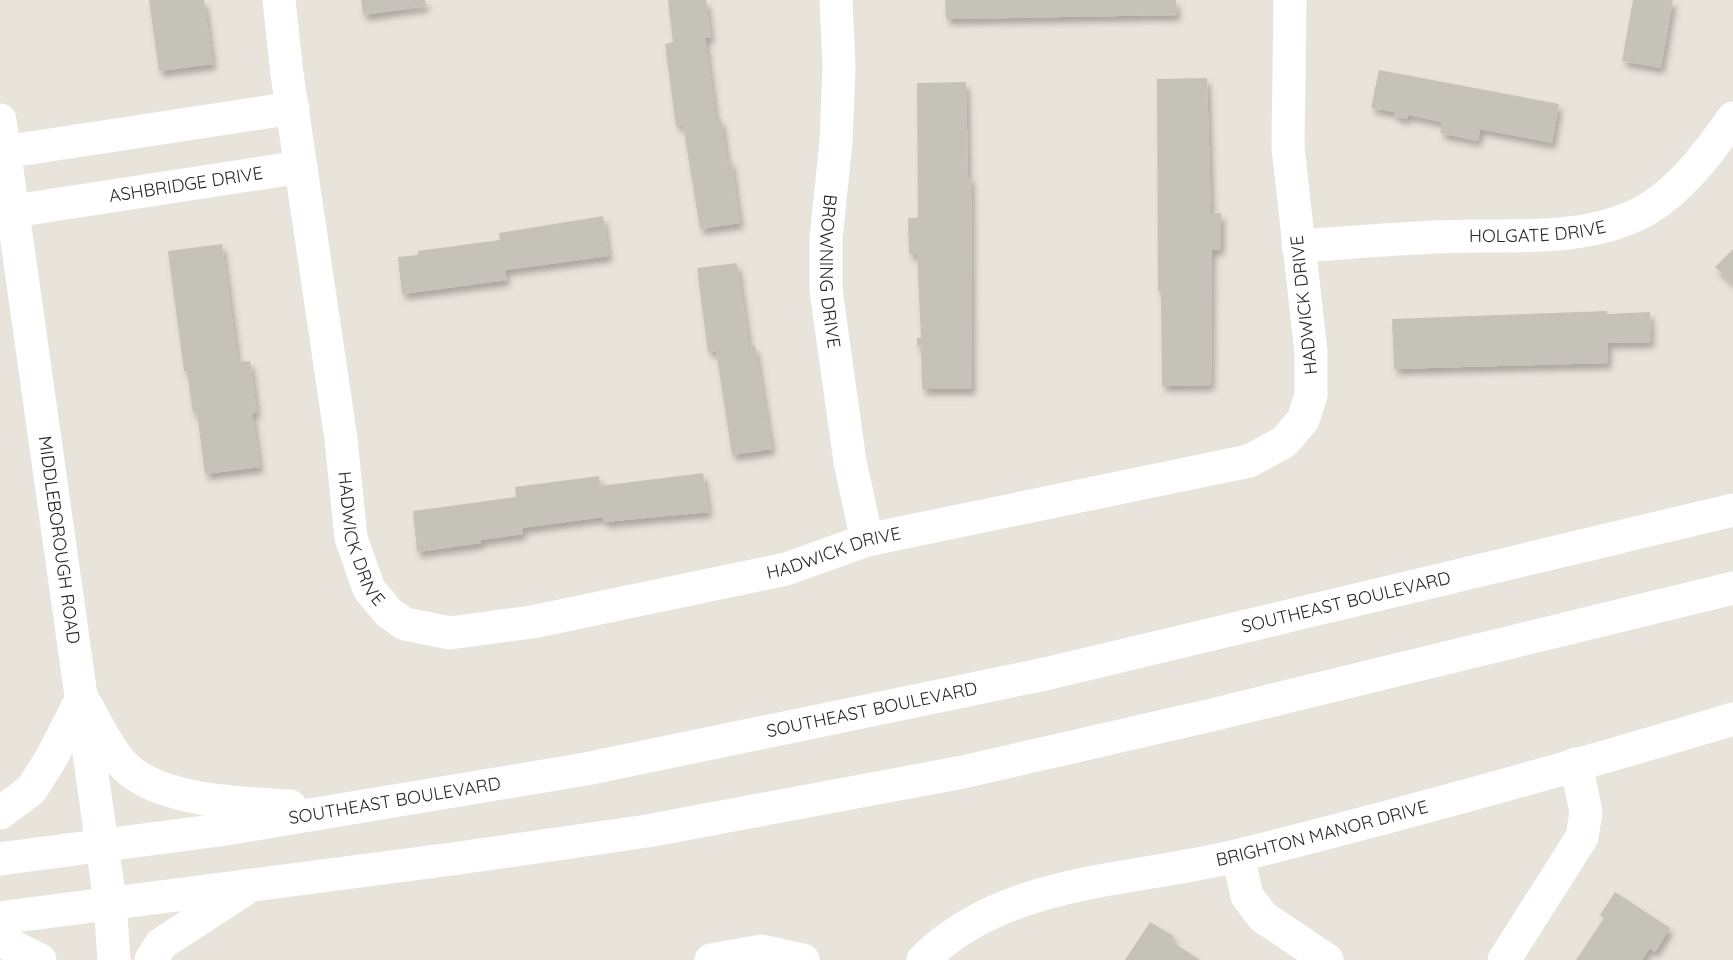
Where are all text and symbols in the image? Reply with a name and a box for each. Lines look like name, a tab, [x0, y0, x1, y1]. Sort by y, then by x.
street label: ASHBRIDGE DRIVE	[107, 161, 264, 207]
street label: BROWNING DRIVE	[815, 193, 846, 350]
street label: HOLGATE DRIVE	[1469, 215, 1608, 247]
street label: HADWICK DRIVE	[1285, 234, 1322, 376]
street label: MIDDLEBOROUGH ROAD	[34, 434, 86, 645]
street label: HADWICK DRIVE	[333, 470, 390, 611]
street label: HADWICK DRIVE	[764, 521, 903, 584]
street label: SOUTHEAST BOULEVARD	[1239, 566, 1453, 638]
street label: SOUTHEAST BOULEVARD	[764, 676, 979, 742]
street label: SOUTHEAST BOULEVARD	[287, 771, 502, 829]
street label: BRIGHTON MANOR DRIVE	[1214, 795, 1430, 871]

